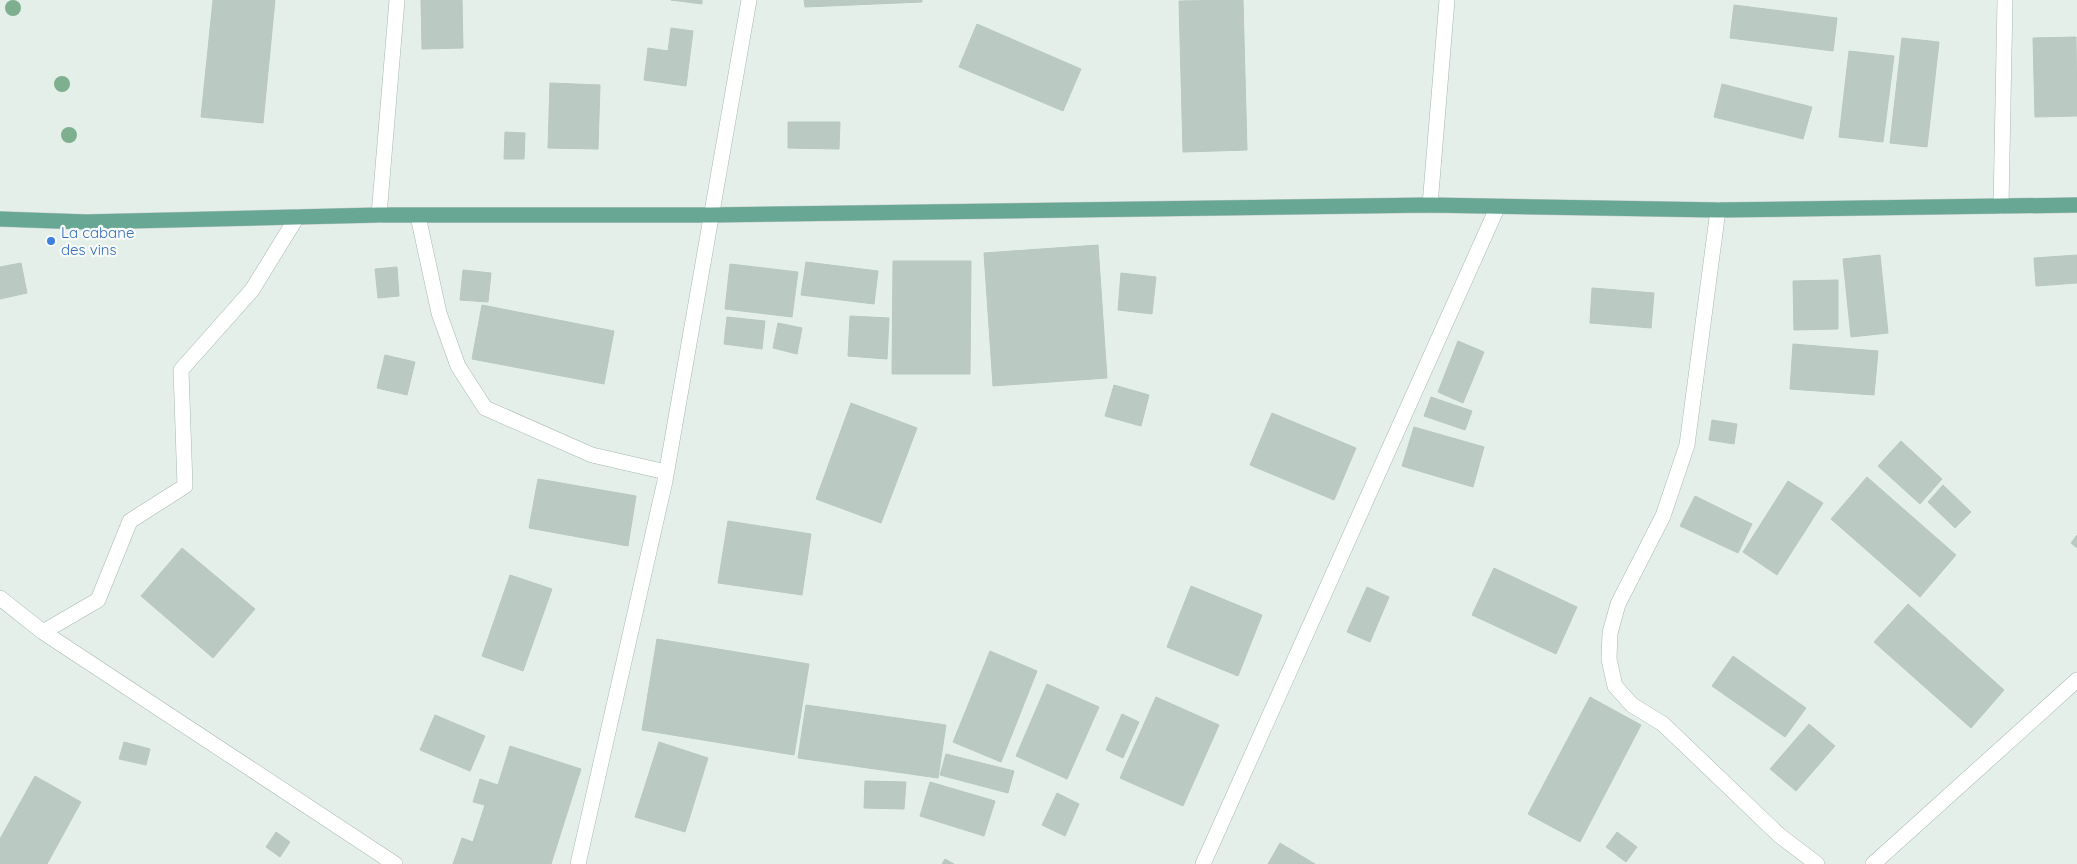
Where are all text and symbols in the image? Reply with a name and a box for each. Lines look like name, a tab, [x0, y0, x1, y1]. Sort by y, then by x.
place label: La cabane des vins	[61, 223, 134, 259]
marker: La cabane des vins	[45, 235, 57, 247]

